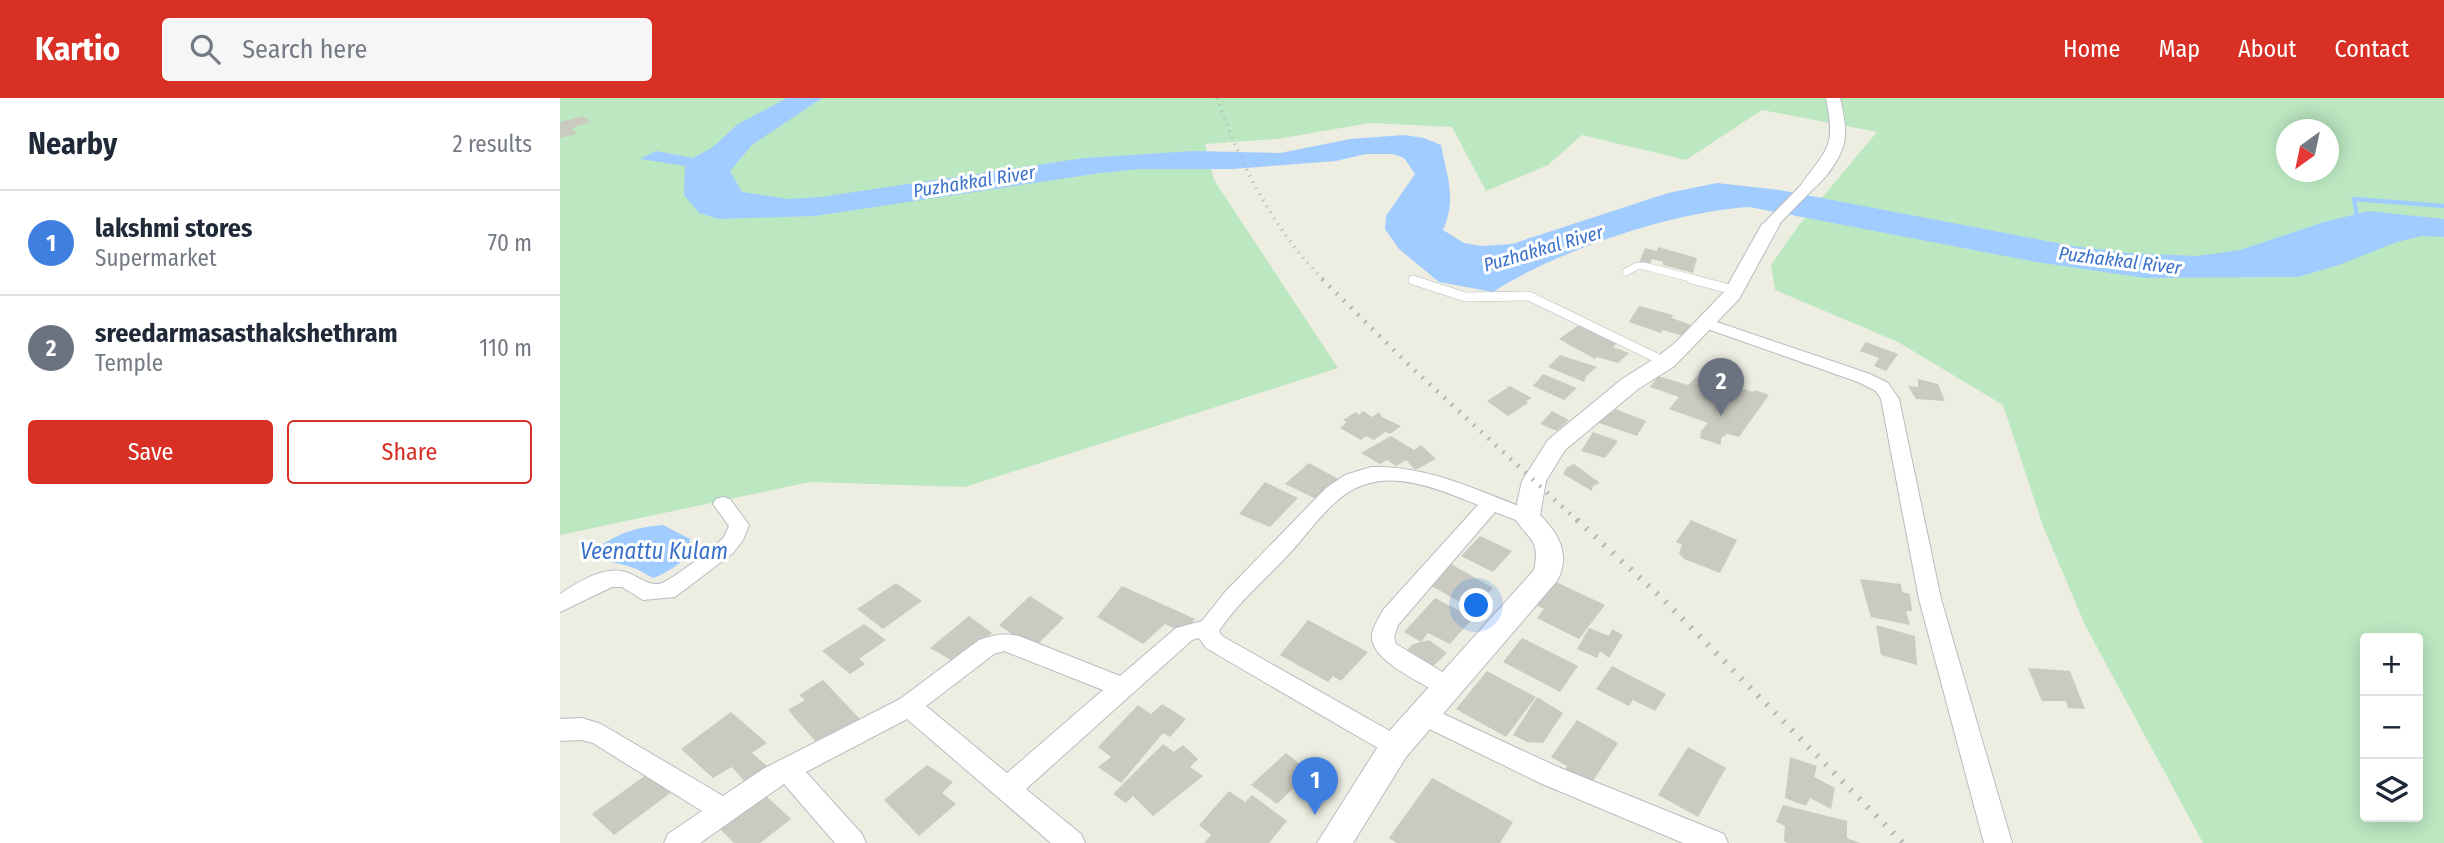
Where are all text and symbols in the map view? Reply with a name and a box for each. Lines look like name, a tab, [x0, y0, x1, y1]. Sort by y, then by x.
search box	[162, 18, 652, 81]
text: Kartio	[35, 29, 120, 69]
icon: search	[186, 30, 224, 68]
text: Search here	[242, 34, 367, 65]
text: Home	[2063, 35, 2120, 63]
text: Map	[2158, 35, 2200, 63]
text: About	[2238, 35, 2296, 63]
text: Contact	[2334, 35, 2409, 63]
north arrow	[2276, 119, 2339, 182]
text: Nearby	[28, 126, 117, 162]
text: 2 results	[452, 130, 532, 158]
water label: Puzhakkal River	[911, 160, 1038, 203]
text: lakshmi stores	[95, 213, 252, 244]
water label: Puzhakkal River	[1481, 220, 1607, 277]
text: 1	[46, 229, 56, 257]
text: 70 m	[488, 229, 532, 257]
water label: Puzhakkal River	[2057, 242, 2184, 280]
text: Supermarket	[95, 244, 216, 272]
text: sreedarmasasthakshethram	[95, 318, 398, 349]
text: 2	[46, 334, 56, 362]
text: 110 m	[479, 334, 532, 362]
text: Temple	[95, 349, 163, 377]
pin: 2	[1698, 358, 1744, 416]
button: Save	[28, 420, 273, 484]
button: Share	[287, 420, 532, 484]
water label: Veenattu Kulam	[580, 537, 728, 565]
your location	[1459, 588, 1493, 622]
map controls	[2360, 633, 2423, 822]
button: +	[2360, 633, 2423, 696]
button: −	[2360, 696, 2423, 759]
pin: 1	[1292, 757, 1338, 815]
button: layers	[2360, 759, 2423, 822]

